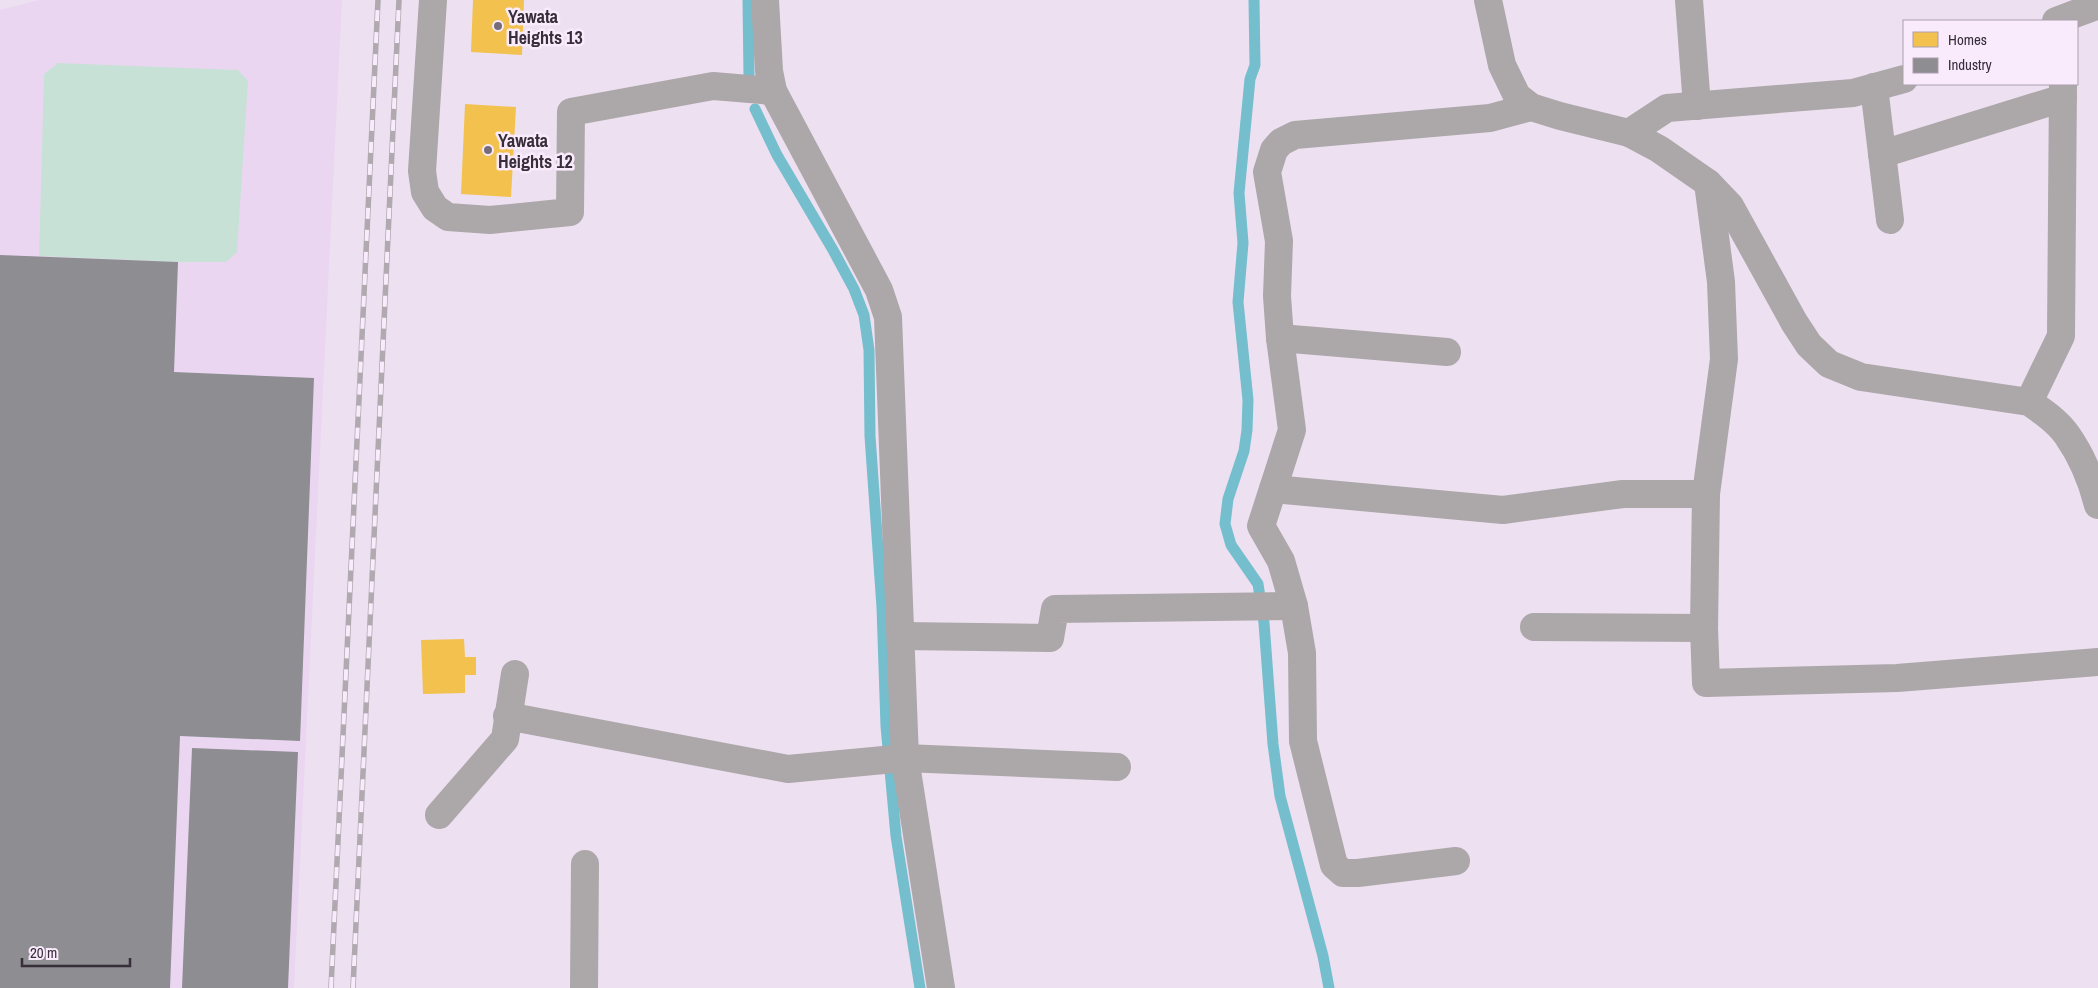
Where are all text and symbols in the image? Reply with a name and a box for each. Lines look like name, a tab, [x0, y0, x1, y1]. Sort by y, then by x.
place label: Yawata Heights 13	[508, 4, 583, 50]
marker: Yawata Heights 13	[492, 20, 504, 32]
legend	[1903, 20, 2078, 85]
text: Homes	[1948, 29, 1987, 50]
text: Industry	[1948, 54, 1993, 75]
place label: Yawata Heights 12	[498, 128, 573, 174]
marker: Yawata Heights 12	[482, 144, 494, 156]
scale bar	[22, 936, 130, 968]
text: 20 m	[30, 942, 57, 963]

